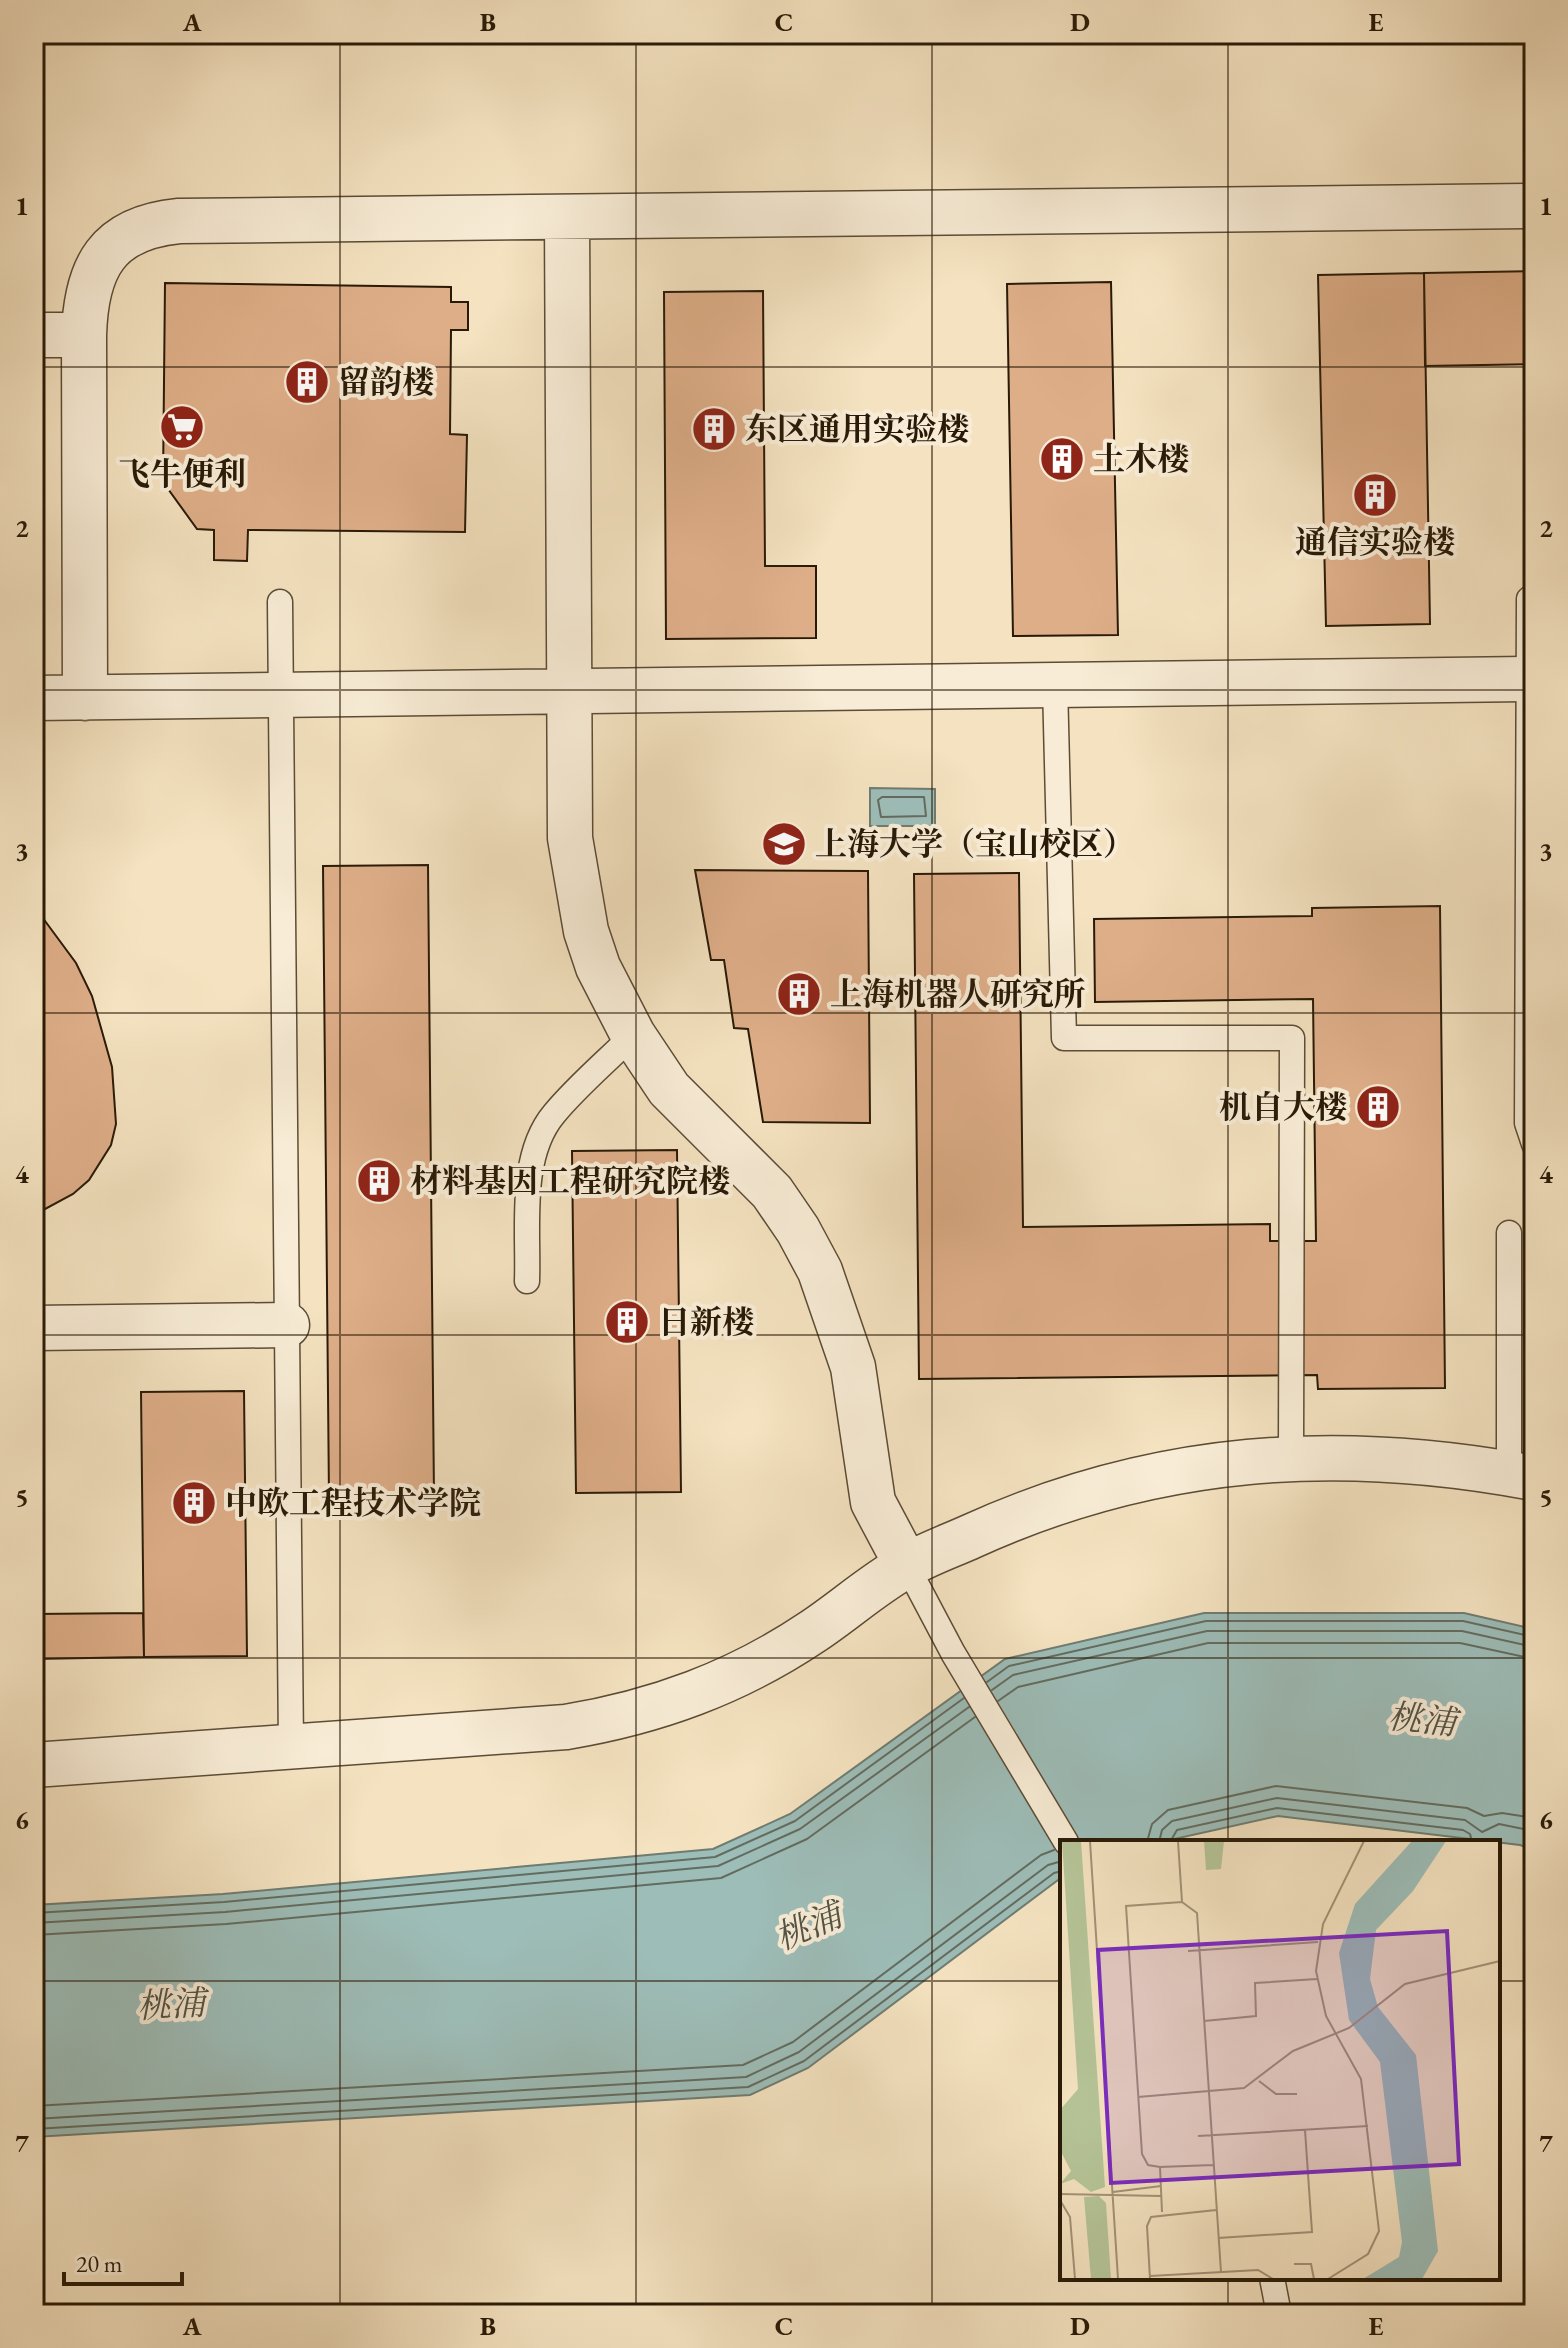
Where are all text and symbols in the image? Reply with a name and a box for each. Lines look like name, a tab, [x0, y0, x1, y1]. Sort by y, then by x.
text: A	[182, 5, 202, 39]
text: B	[480, 5, 496, 39]
text: C	[775, 5, 793, 39]
text: D	[1070, 5, 1090, 39]
text: E	[1369, 5, 1384, 39]
text: 1	[15, 189, 29, 223]
text: 1	[1539, 189, 1553, 223]
building icon: 留韵楼	[283, 358, 331, 406]
place label: 留韵楼	[338, 361, 434, 403]
supermarket icon: 飞牛便利	[158, 403, 206, 451]
building icon: 东区通用实验楼	[690, 405, 738, 453]
place label: 东区通用实验楼	[745, 408, 969, 450]
building icon: 土木楼	[1038, 435, 1086, 483]
place label: 土木楼	[1093, 438, 1189, 480]
place label: 飞牛便利	[118, 453, 246, 495]
building icon: 通信实验楼	[1351, 471, 1399, 519]
text: 2	[15, 511, 29, 545]
text: 2	[1539, 511, 1553, 545]
place label: 通信实验楼	[1295, 521, 1455, 563]
school or university icon: 上海大学（宝山校区）	[760, 820, 808, 868]
place label: 上海大学（宝山校区）	[815, 823, 1135, 865]
text: 3	[15, 834, 29, 868]
text: 3	[1539, 834, 1553, 868]
building icon: 上海机器人研究所	[775, 970, 823, 1018]
place label: 上海机器人研究所	[830, 973, 1086, 1015]
building icon: 机自大楼	[1354, 1083, 1402, 1131]
place label: 机自大楼	[1219, 1086, 1347, 1128]
text: 4	[15, 1157, 29, 1191]
building icon: 材料基因工程研究院楼	[355, 1157, 403, 1205]
text: 4	[1539, 1157, 1553, 1191]
place label: 材料基因工程研究院楼	[410, 1160, 730, 1202]
building icon: 日新楼	[603, 1298, 651, 1346]
place label: 日新楼	[658, 1301, 754, 1343]
building icon: 中欧工程技术学院	[170, 1479, 218, 1527]
text: 5	[15, 1480, 29, 1514]
text: 5	[1539, 1480, 1553, 1514]
place label: 中欧工程技术学院	[225, 1482, 481, 1524]
water label: 桃浦	[1386, 1694, 1463, 1745]
text: 6	[15, 1803, 29, 1837]
text: 6	[1539, 1803, 1553, 1837]
inset map	[1060, 1840, 1500, 2280]
water label: 桃浦	[768, 1891, 852, 1960]
water label: 桃浦	[136, 1980, 211, 2028]
text: 7	[15, 2126, 29, 2160]
text: 7	[1539, 2126, 1553, 2160]
scale bar	[64, 2236, 182, 2286]
text: 20 m	[76, 2248, 123, 2279]
text: A	[182, 2309, 202, 2343]
text: B	[480, 2309, 496, 2343]
text: C	[775, 2309, 793, 2343]
text: D	[1070, 2309, 1090, 2343]
text: E	[1369, 2309, 1384, 2343]

